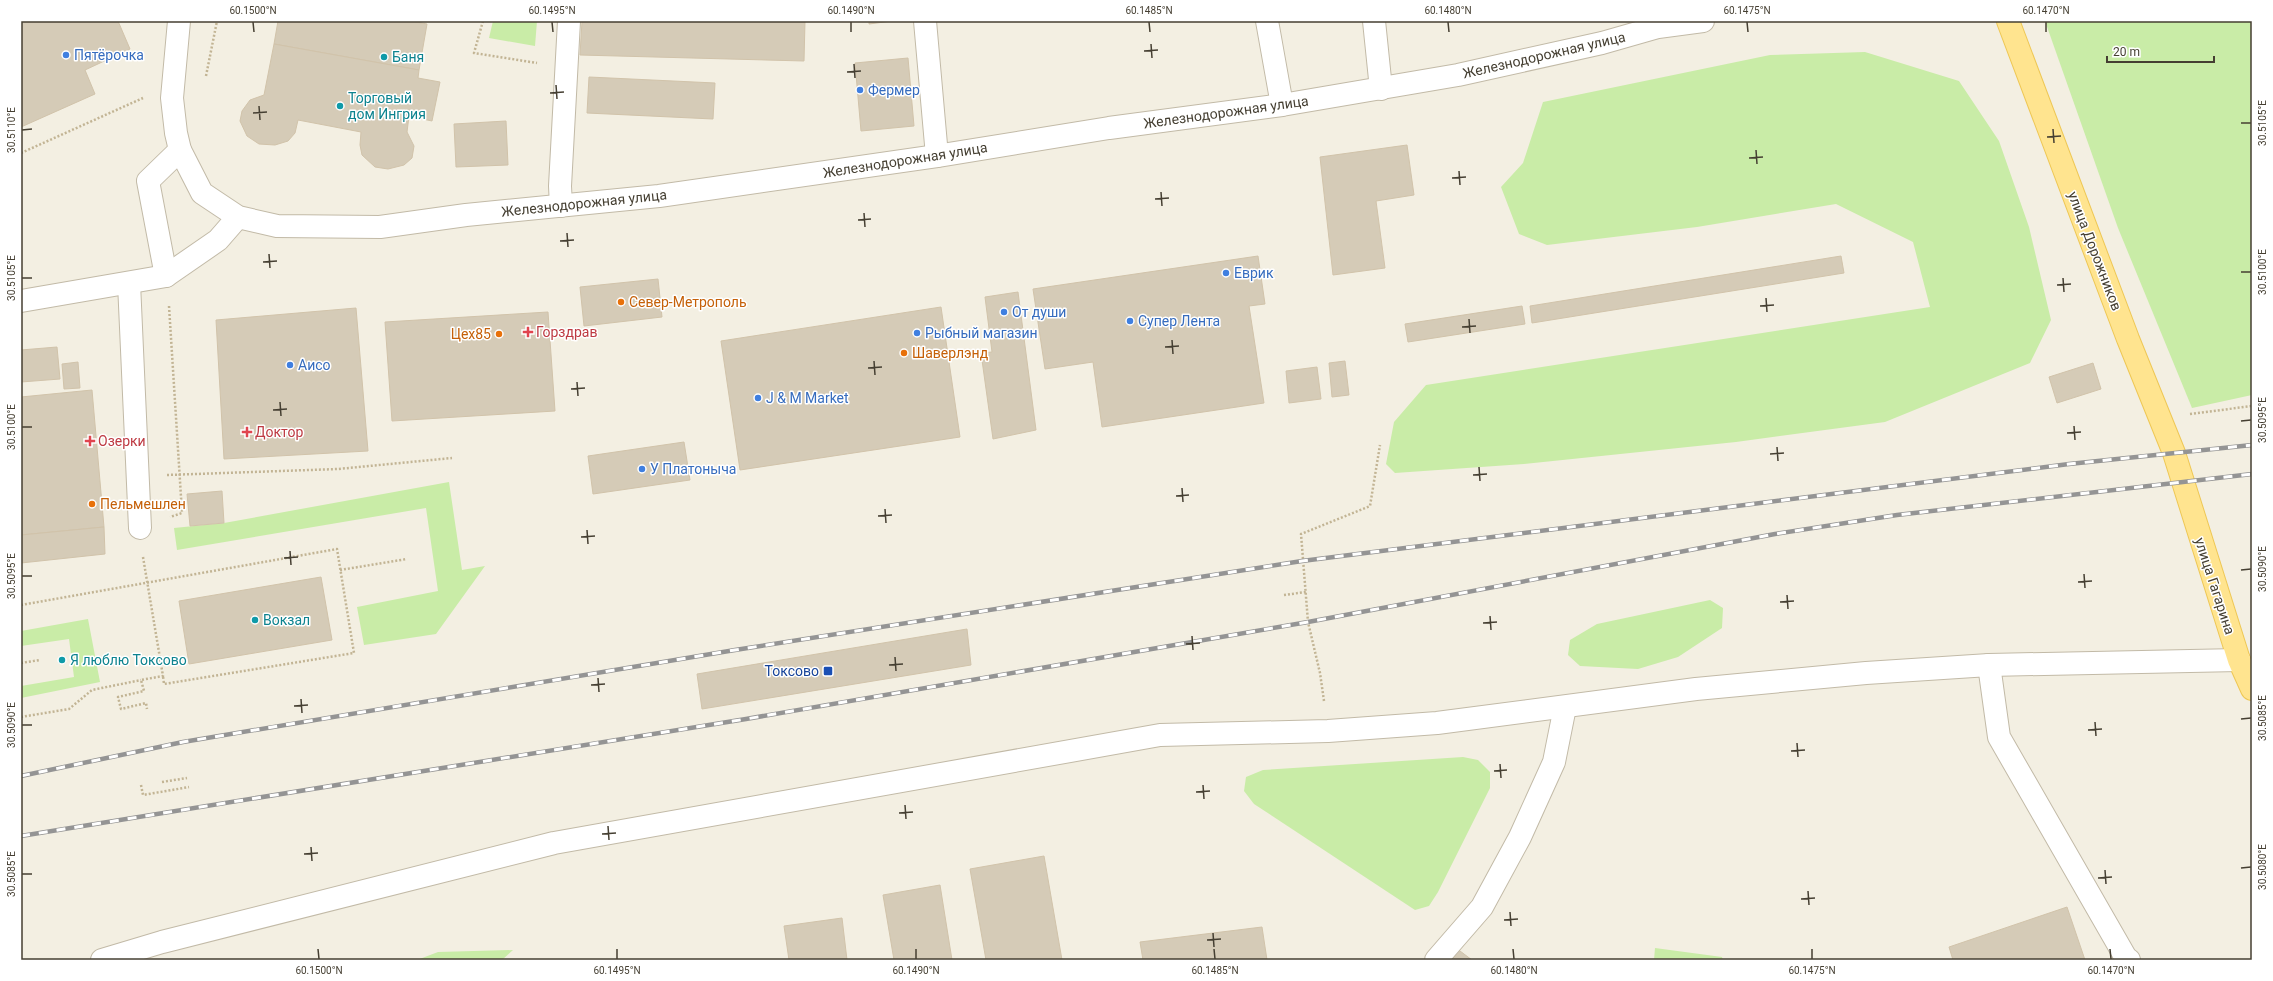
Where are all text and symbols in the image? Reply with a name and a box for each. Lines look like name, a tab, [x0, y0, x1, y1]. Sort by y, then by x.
text: 60.1500°N	[229, 5, 277, 16]
text: 60.1495°N	[528, 5, 576, 16]
text: 60.1490°N	[827, 5, 875, 16]
text: 60.1485°N	[1125, 5, 1173, 16]
text: 60.1480°N	[1424, 5, 1472, 16]
text: 60.1475°N	[1723, 5, 1771, 16]
text: 60.1470°N	[2022, 5, 2070, 16]
street label: Железнодорожная улица	[1461, 29, 1627, 81]
scale bar	[2107, 38, 2214, 64]
text: 20 m	[2113, 45, 2140, 59]
place label: Пятёрочка	[74, 47, 144, 63]
place label: Баня	[392, 49, 424, 65]
marker: Пятёрочка	[61, 50, 71, 60]
marker: Баня	[379, 52, 389, 62]
place label: Фермер	[868, 82, 920, 98]
marker: Фермер	[855, 85, 865, 95]
place label: Торговый дом Ингрия	[348, 90, 426, 122]
street label: Железнодорожная улица	[1143, 93, 1309, 131]
text: 30.5105°E	[2257, 100, 2268, 146]
marker: Торговый дом Ингрия	[335, 101, 345, 111]
text: 30.5110°E	[6, 107, 17, 153]
street label: Железнодорожная улица	[822, 139, 988, 181]
street label: Железнодорожная улица	[500, 186, 668, 220]
street label: улица Дорожников	[2065, 189, 2125, 313]
text: 30.5100°E	[2257, 249, 2268, 295]
text: 30.5105°E	[6, 255, 17, 301]
place label: Еврик	[1234, 265, 1274, 281]
marker: Еврик	[1221, 268, 1231, 278]
place label: Север-Метрополь	[629, 294, 747, 310]
marker: Север-Метрополь	[616, 297, 626, 307]
place label: От души	[1012, 304, 1066, 320]
marker: От души	[999, 307, 1009, 317]
place label: Супер Лента	[1138, 313, 1220, 329]
marker: Супер Лента	[1125, 316, 1135, 326]
place label: Горздрав	[536, 324, 597, 340]
place label: Рыбный магазин	[925, 325, 1038, 341]
place label: Цех85	[451, 326, 491, 342]
marker: Горздрав	[523, 327, 533, 337]
marker: Рыбный магазин	[912, 328, 922, 338]
marker: Цех85	[494, 329, 504, 339]
place label: Шаверлэнд	[912, 345, 989, 361]
marker: Шаверлэнд	[899, 348, 909, 358]
place label: Аисо	[298, 357, 331, 373]
marker: Аисо	[285, 360, 295, 370]
place label: J & M Market	[766, 390, 849, 406]
marker: J & M Market	[753, 393, 763, 403]
text: 30.5095°E	[2257, 397, 2268, 443]
text: 30.5100°E	[6, 404, 17, 450]
place label: Доктор	[255, 424, 304, 440]
marker: Доктор	[242, 427, 252, 437]
place label: Озерки	[98, 433, 146, 449]
marker: Озерки	[85, 436, 95, 446]
place label: У Платоныча	[650, 461, 736, 477]
marker: У Платоныча	[637, 464, 647, 474]
place label: Пельмешлен	[100, 496, 186, 512]
marker: Пельмешлен	[87, 499, 97, 509]
street label: улица Гагарина	[2192, 536, 2238, 636]
text: 30.5090°E	[2257, 546, 2268, 592]
text: 30.5095°E	[6, 553, 17, 599]
place label: Вокзал	[263, 612, 310, 628]
marker: Вокзал	[250, 615, 260, 625]
place label: Я люблю Токсово	[70, 652, 187, 668]
marker: Я люблю Токсово	[57, 655, 67, 665]
place label: Токсово	[765, 663, 819, 679]
marker: Токсово	[822, 665, 834, 677]
text: 30.5085°E	[2257, 695, 2268, 741]
text: 30.5090°E	[6, 702, 17, 748]
text: 30.5080°E	[2257, 844, 2268, 890]
text: 30.5085°E	[6, 851, 17, 897]
text: 60.1500°N	[295, 965, 343, 976]
text: 60.1495°N	[593, 965, 641, 976]
text: 60.1490°N	[892, 965, 940, 976]
text: 60.1485°N	[1191, 965, 1239, 976]
text: 60.1480°N	[1490, 965, 1538, 976]
text: 60.1475°N	[1788, 965, 1836, 976]
text: 60.1470°N	[2087, 965, 2135, 976]

